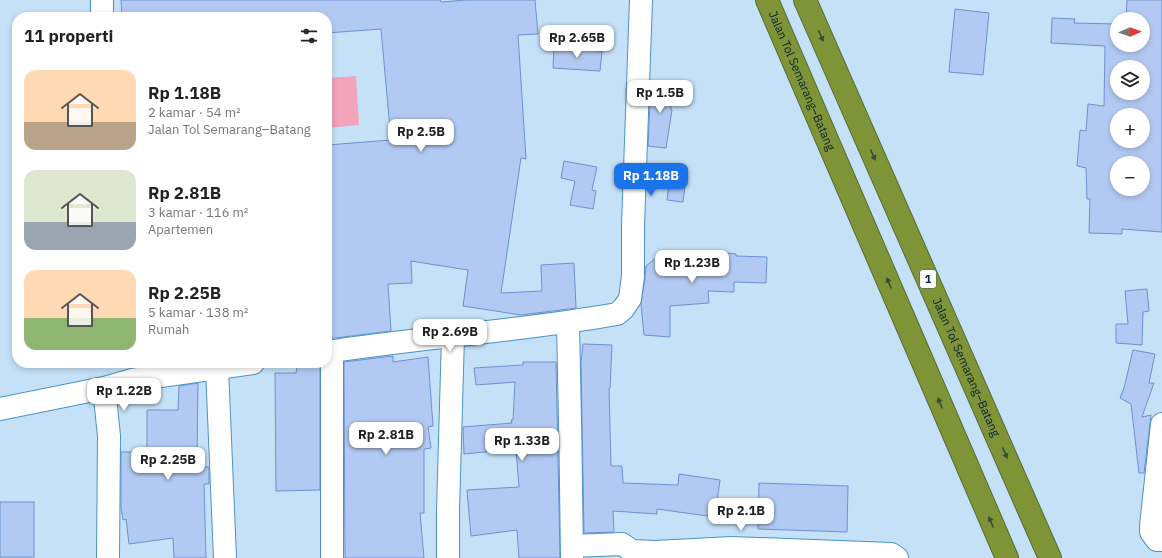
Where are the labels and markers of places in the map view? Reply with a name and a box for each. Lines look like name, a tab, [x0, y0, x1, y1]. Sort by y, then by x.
pin: Rp 2.65B	[536, 25, 618, 59]
pin: Rp 1.5B	[623, 80, 697, 114]
pin: Rp 2.5B	[384, 119, 458, 153]
pin: Rp 1.18B	[610, 163, 692, 197]
pin: Rp 1.23B	[651, 250, 733, 284]
pin: Rp 2.69B	[409, 319, 491, 353]
pin: Rp 1.22B	[83, 378, 165, 412]
pin: Rp 2.81B	[345, 422, 427, 456]
pin: Rp 1.33B	[481, 428, 563, 462]
pin: Rp 2.25B	[127, 447, 209, 481]
pin: Rp 2.1B	[704, 498, 778, 532]

